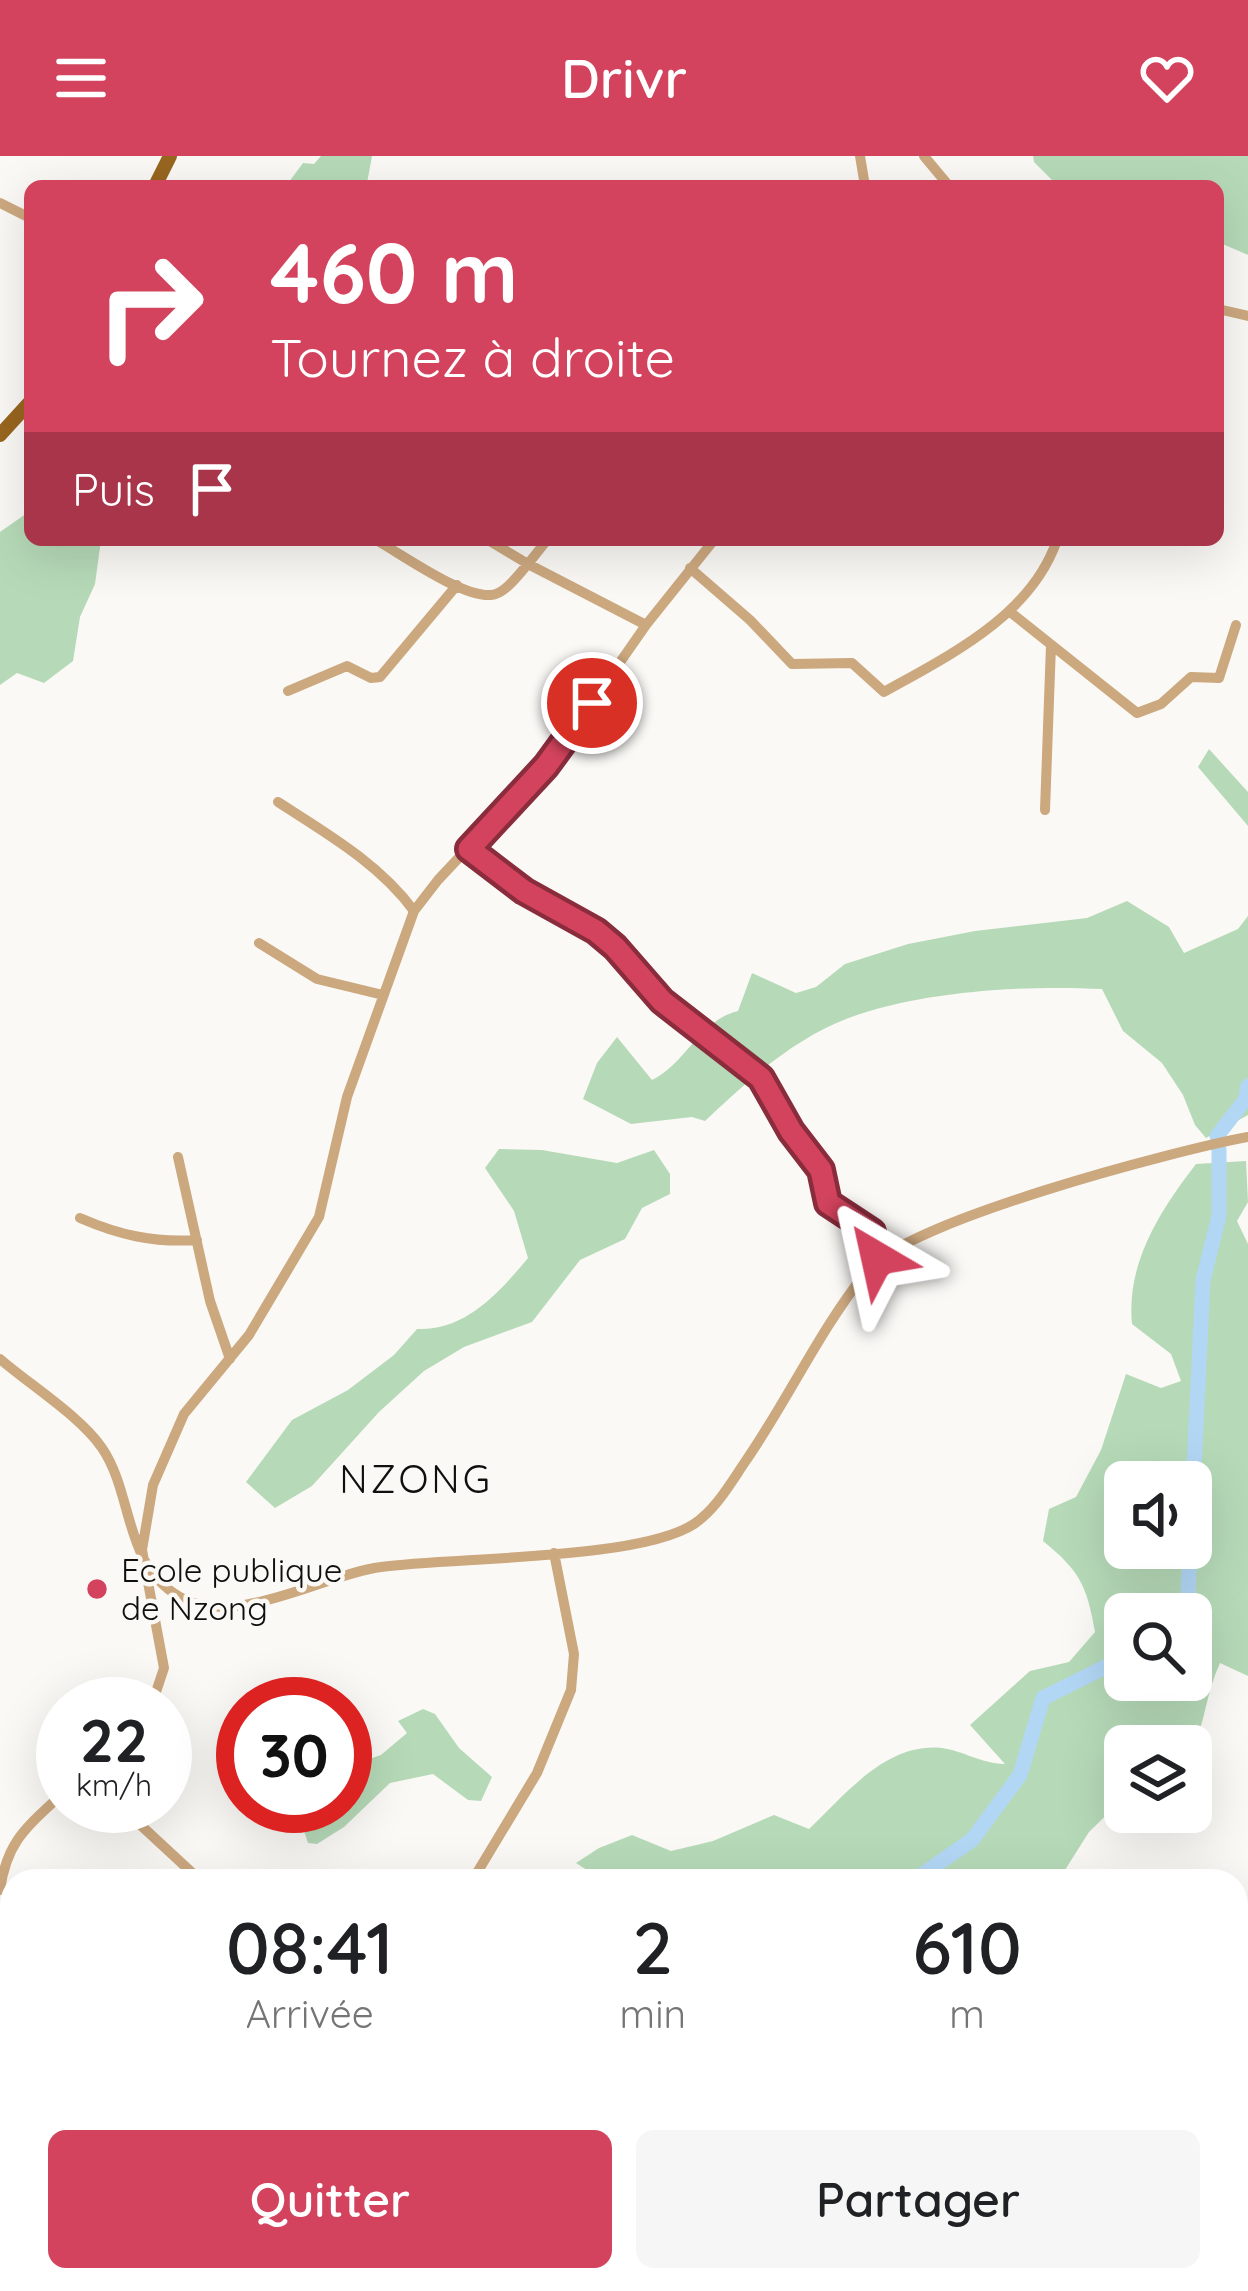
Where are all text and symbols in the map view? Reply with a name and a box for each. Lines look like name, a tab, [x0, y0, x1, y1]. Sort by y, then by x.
text: Drivr	[561, 44, 687, 112]
icon: menu	[48, 45, 114, 111]
icon: heart	[1134, 45, 1200, 111]
text: 460 m	[270, 219, 518, 324]
icon: right	[72, 228, 228, 384]
text: Tournez à droite	[270, 323, 675, 391]
icon: arrive	[179, 456, 245, 522]
text: Puis	[72, 461, 155, 517]
pin	[541, 652, 643, 754]
icon: arrive	[559, 670, 625, 736]
position arrow	[814, 1195, 940, 1321]
district label: NZONG	[339, 1454, 493, 1503]
map controls	[1104, 1461, 1212, 1833]
button: sound	[1104, 1461, 1212, 1569]
place label: Ecole publique de Nzong	[121, 1549, 342, 1628]
marker: Ecole publique de Nzong	[84, 1576, 110, 1602]
button: search	[1104, 1593, 1212, 1701]
speed limit sign: 30	[216, 1677, 372, 1833]
text: 22	[80, 1702, 148, 1777]
button: layers	[1104, 1725, 1212, 1833]
text: km/h	[76, 1766, 152, 1804]
text: 08:41	[226, 1902, 394, 1992]
text: 2	[633, 1902, 673, 1992]
text: 610	[912, 1902, 1022, 1992]
text: Arrivée	[246, 1989, 374, 2038]
text: min	[620, 1989, 686, 2038]
text: m	[949, 1989, 985, 2038]
button: Quitter	[48, 2130, 612, 2268]
button: Partager	[636, 2130, 1200, 2268]

